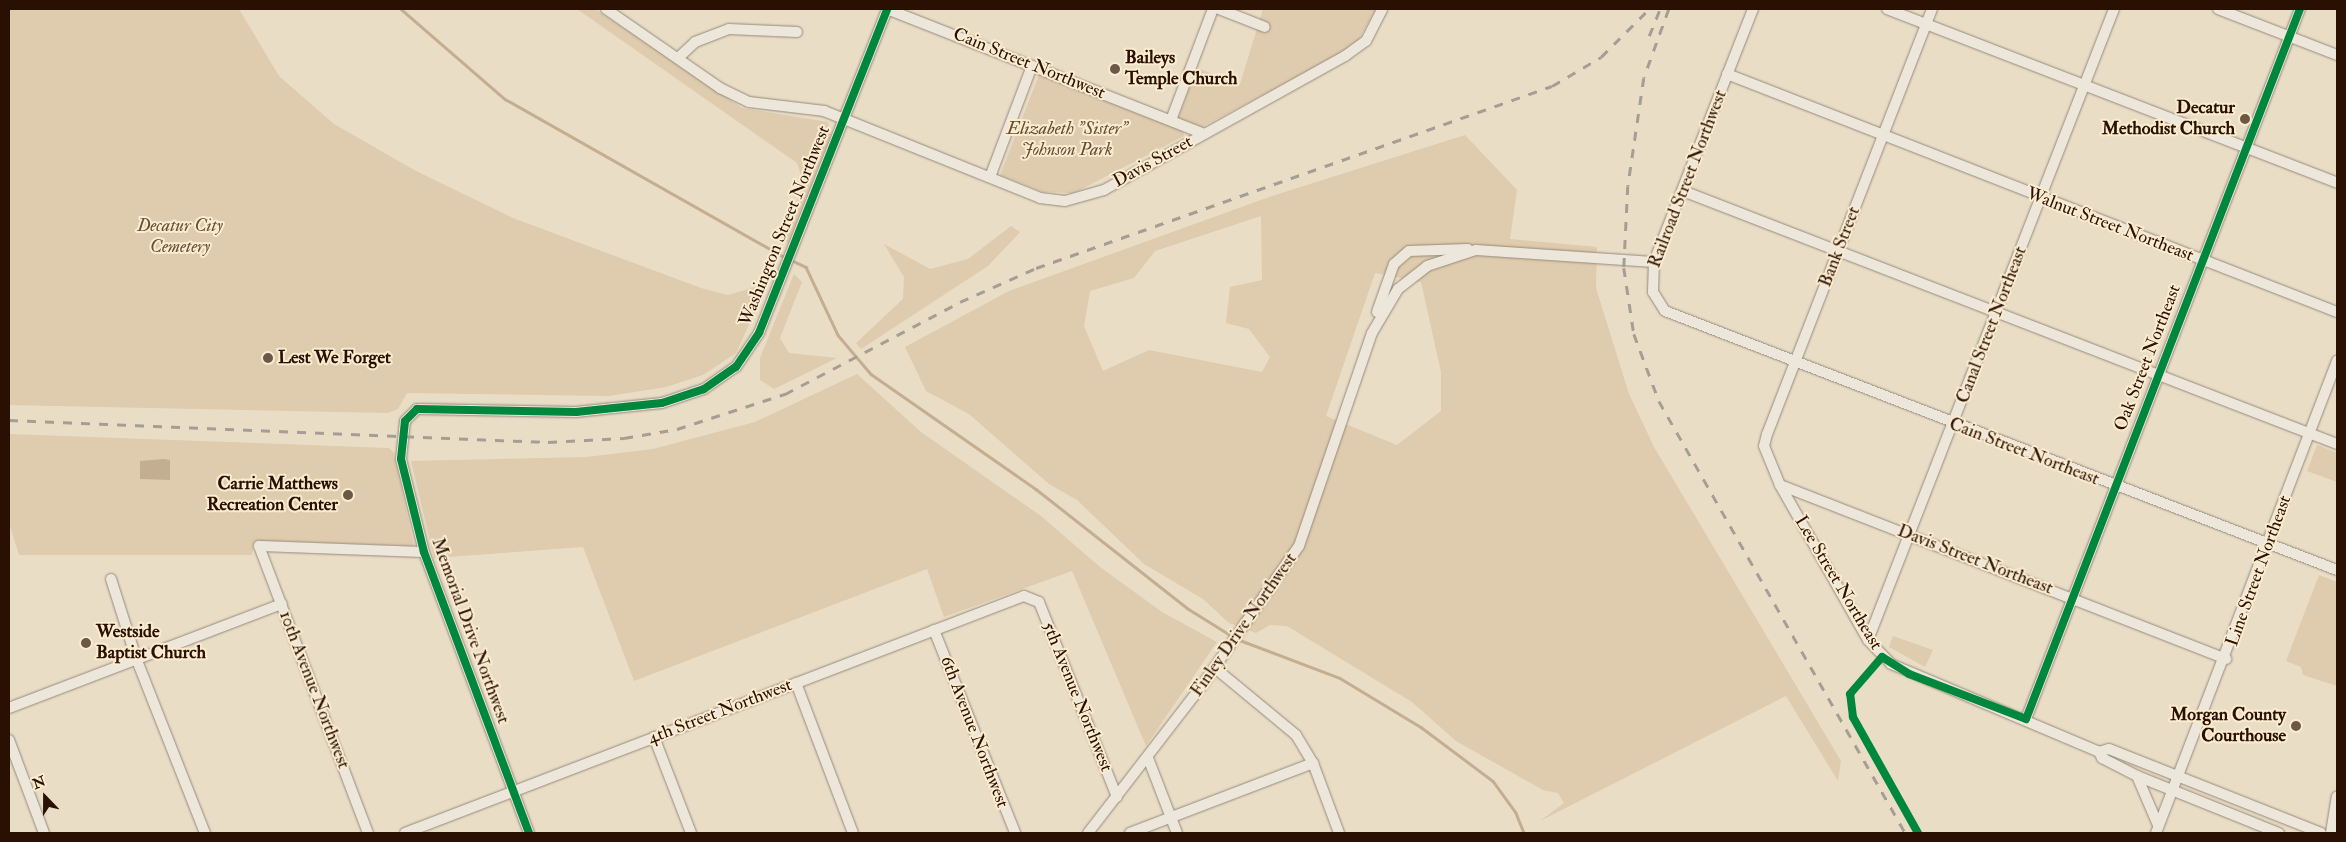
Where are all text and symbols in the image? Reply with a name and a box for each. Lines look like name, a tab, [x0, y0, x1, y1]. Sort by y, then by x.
street label: Cain Street Northwest	[950, 24, 1108, 104]
place label: Baileys Temple Church	[1125, 48, 1237, 90]
marker: Baileys Temple Church	[1109, 63, 1121, 75]
street label: Railroad Street Northwest	[1644, 87, 1732, 271]
place label: Decatur Methodist Church	[2102, 98, 2235, 140]
marker: Decatur Methodist Church	[2239, 113, 2251, 125]
park label: Elizabeth "Sister" Johnson Park	[1007, 119, 1127, 162]
street label: Washington Street Northwest	[735, 123, 835, 329]
street label: Davis Street	[1109, 131, 1197, 193]
street label: Walnut Street Northeast	[2023, 183, 2197, 267]
street label: Bank Street	[1815, 204, 1865, 290]
park label: Decatur City Cemetery	[137, 216, 223, 258]
street label: Canal Street Northeast	[1952, 244, 2032, 406]
street label: Oak Street Northeast	[2110, 282, 2186, 434]
place label: Lest We Forget	[278, 347, 391, 369]
marker: Lest We Forget	[262, 352, 274, 364]
street label: Cain Street Northeast	[1946, 413, 2102, 491]
place label: Carrie Matthews Recreation Center	[207, 474, 338, 516]
marker: Carrie Matthews Recreation Center	[342, 489, 354, 501]
street label: Line Street Northeast	[2222, 493, 2296, 649]
street label: Lee Street Northeast	[1790, 512, 1886, 654]
street label: Davis Street Northeast	[1894, 520, 2056, 600]
street label: Memorial Drive Northwest	[426, 535, 514, 727]
street label: Finley Drive Northwest	[1186, 549, 1302, 701]
street label: 10th Avenue Northwest	[274, 608, 354, 772]
street label: 5th Avenue Northwest	[1037, 619, 1117, 775]
place label: Westside Baptist Church	[96, 622, 206, 664]
marker: Westside Baptist Church	[80, 637, 92, 649]
street label: 6th Avenue Northwest	[935, 653, 1013, 811]
street label: 4th Street Northwest	[645, 675, 795, 749]
place label: Morgan County Courthouse	[2170, 705, 2286, 748]
marker: Morgan County Courthouse	[2290, 720, 2302, 732]
north arrow	[20, 772, 70, 822]
text: N	[30, 772, 48, 793]

